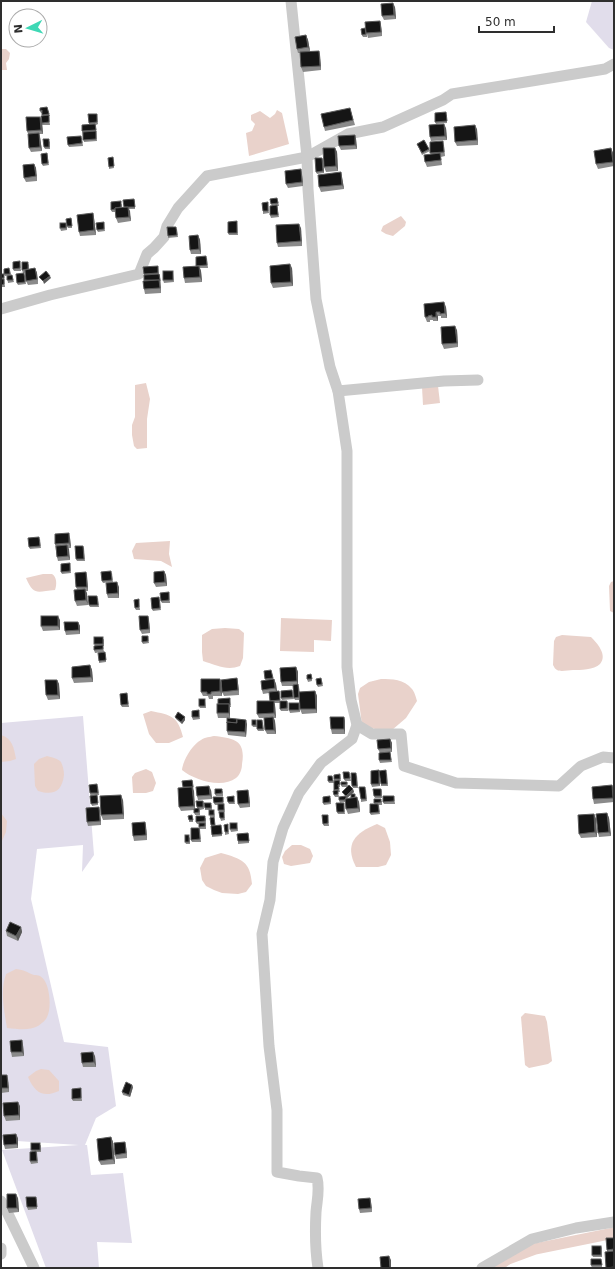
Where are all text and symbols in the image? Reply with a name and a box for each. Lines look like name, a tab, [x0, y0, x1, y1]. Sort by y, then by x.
north arrow	[8, 8, 48, 48]
scale bar	[479, 8, 554, 34]
text: 50 m	[485, 15, 516, 29]
text: N	[12, 24, 25, 34]

